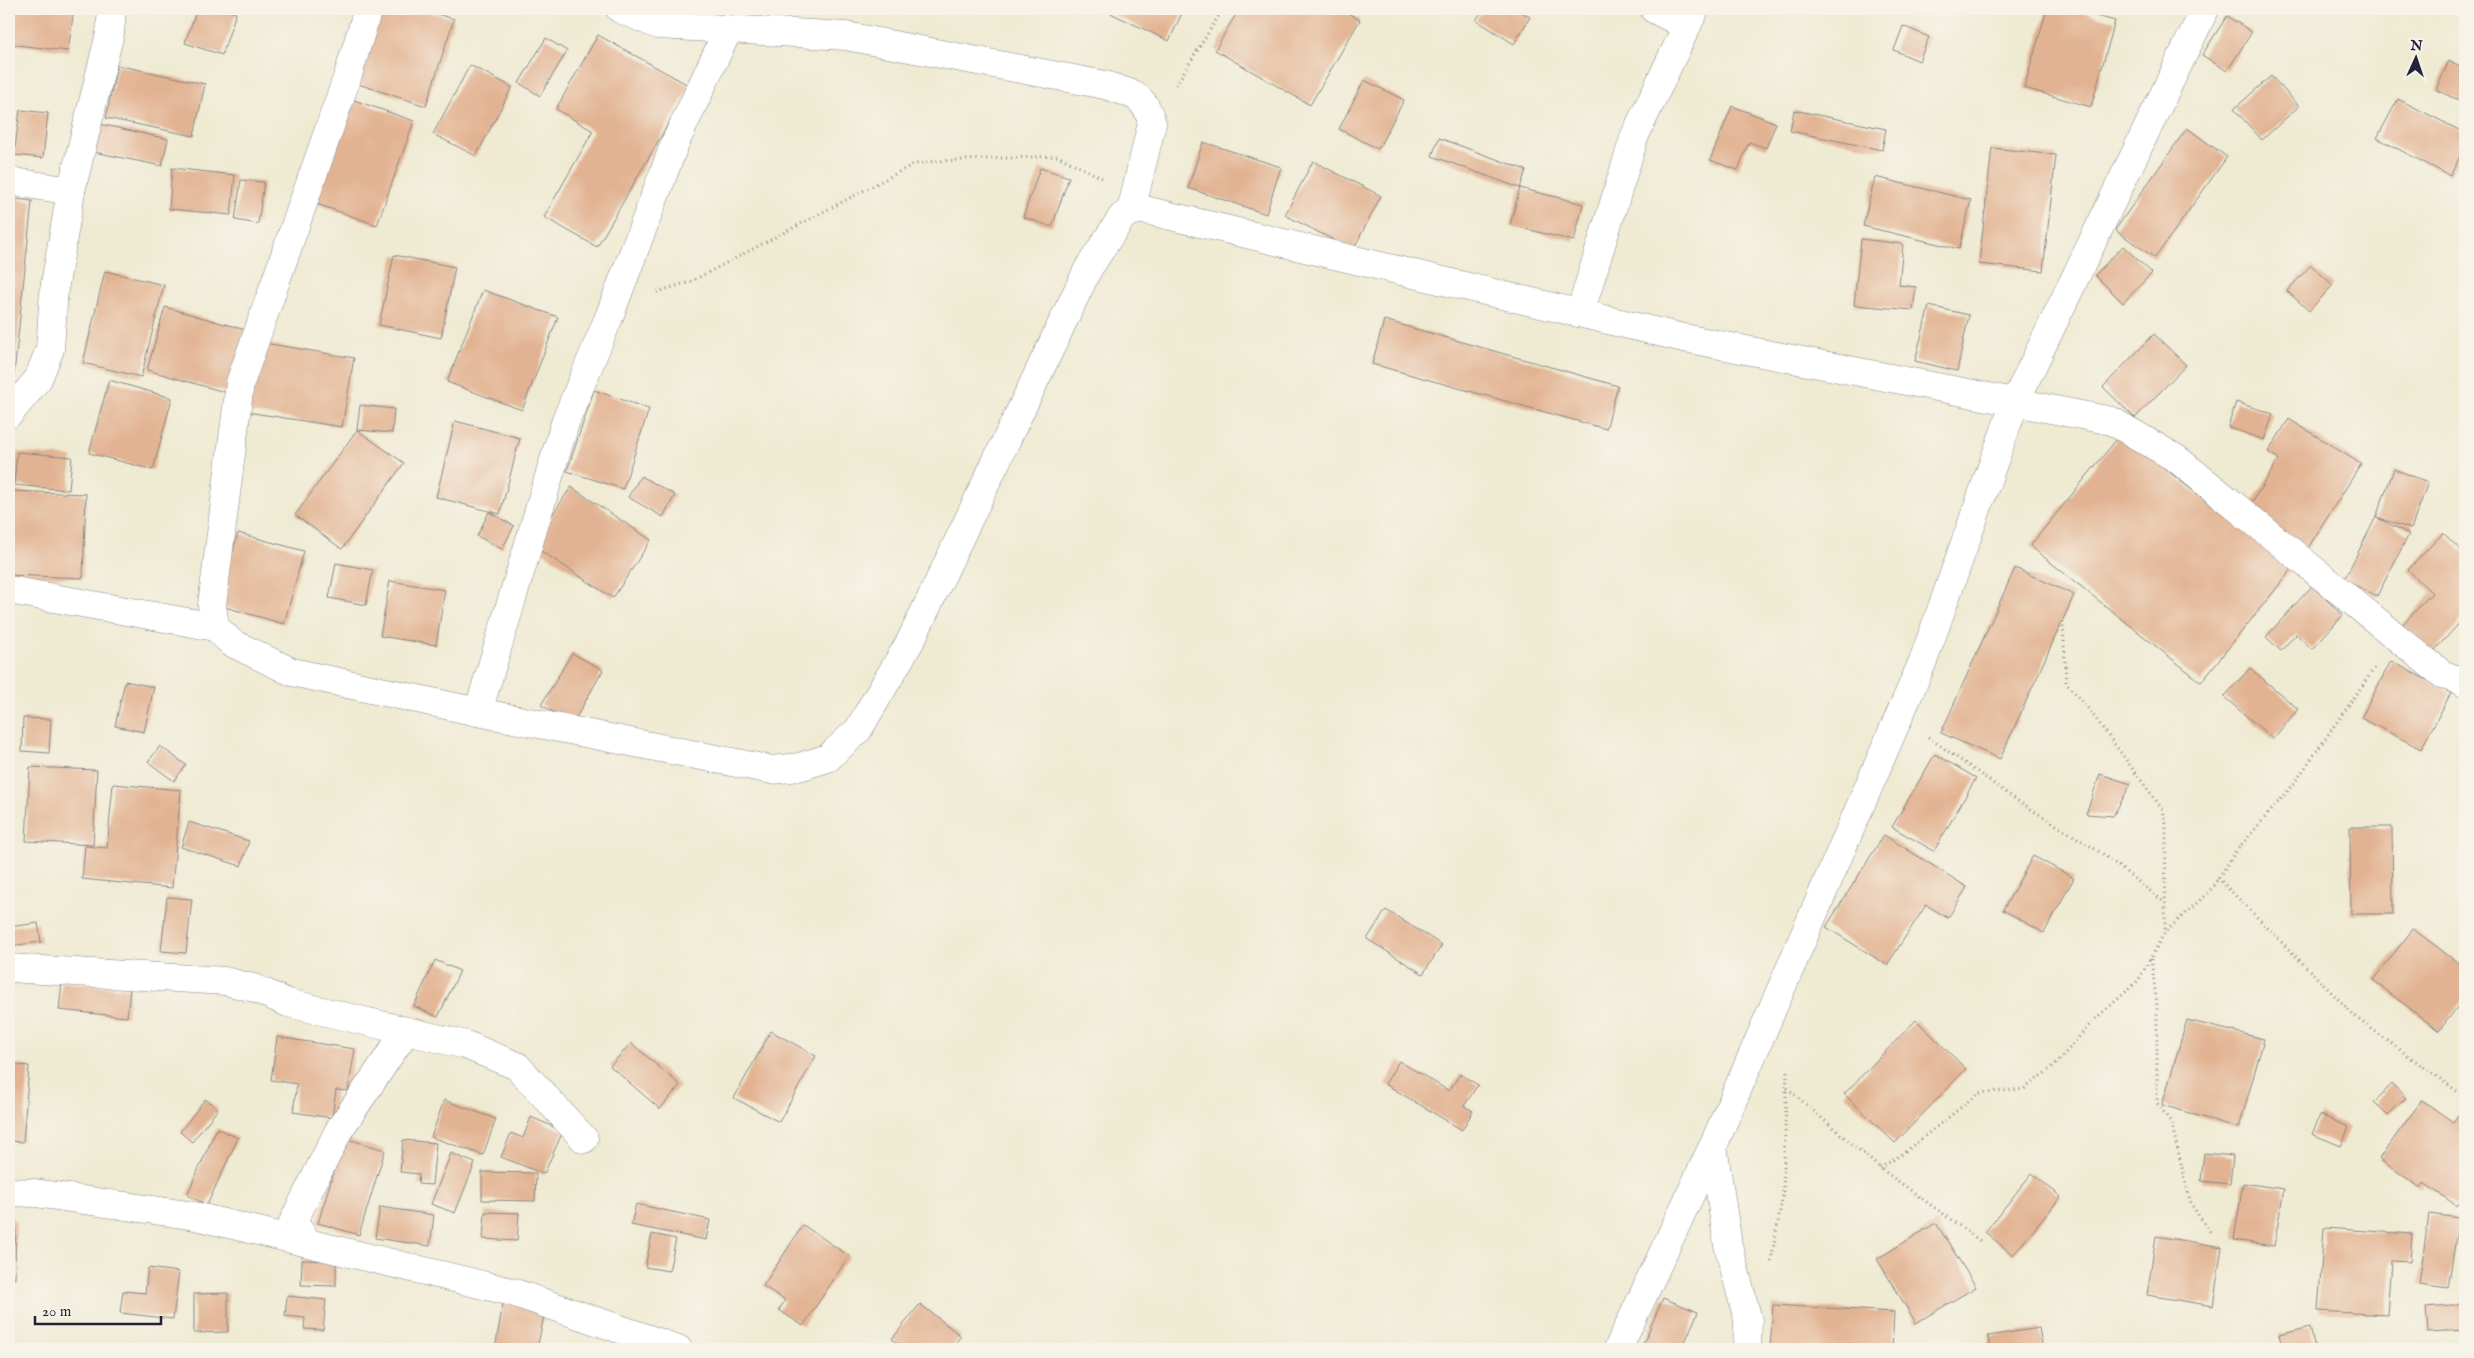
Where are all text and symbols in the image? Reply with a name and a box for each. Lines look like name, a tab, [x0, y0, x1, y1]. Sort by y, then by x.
north arrow	[2392, 32, 2442, 82]
text: N	[2409, 37, 2423, 55]
scale bar	[35, 1293, 161, 1325]
text: 20 m	[42, 1302, 72, 1321]

